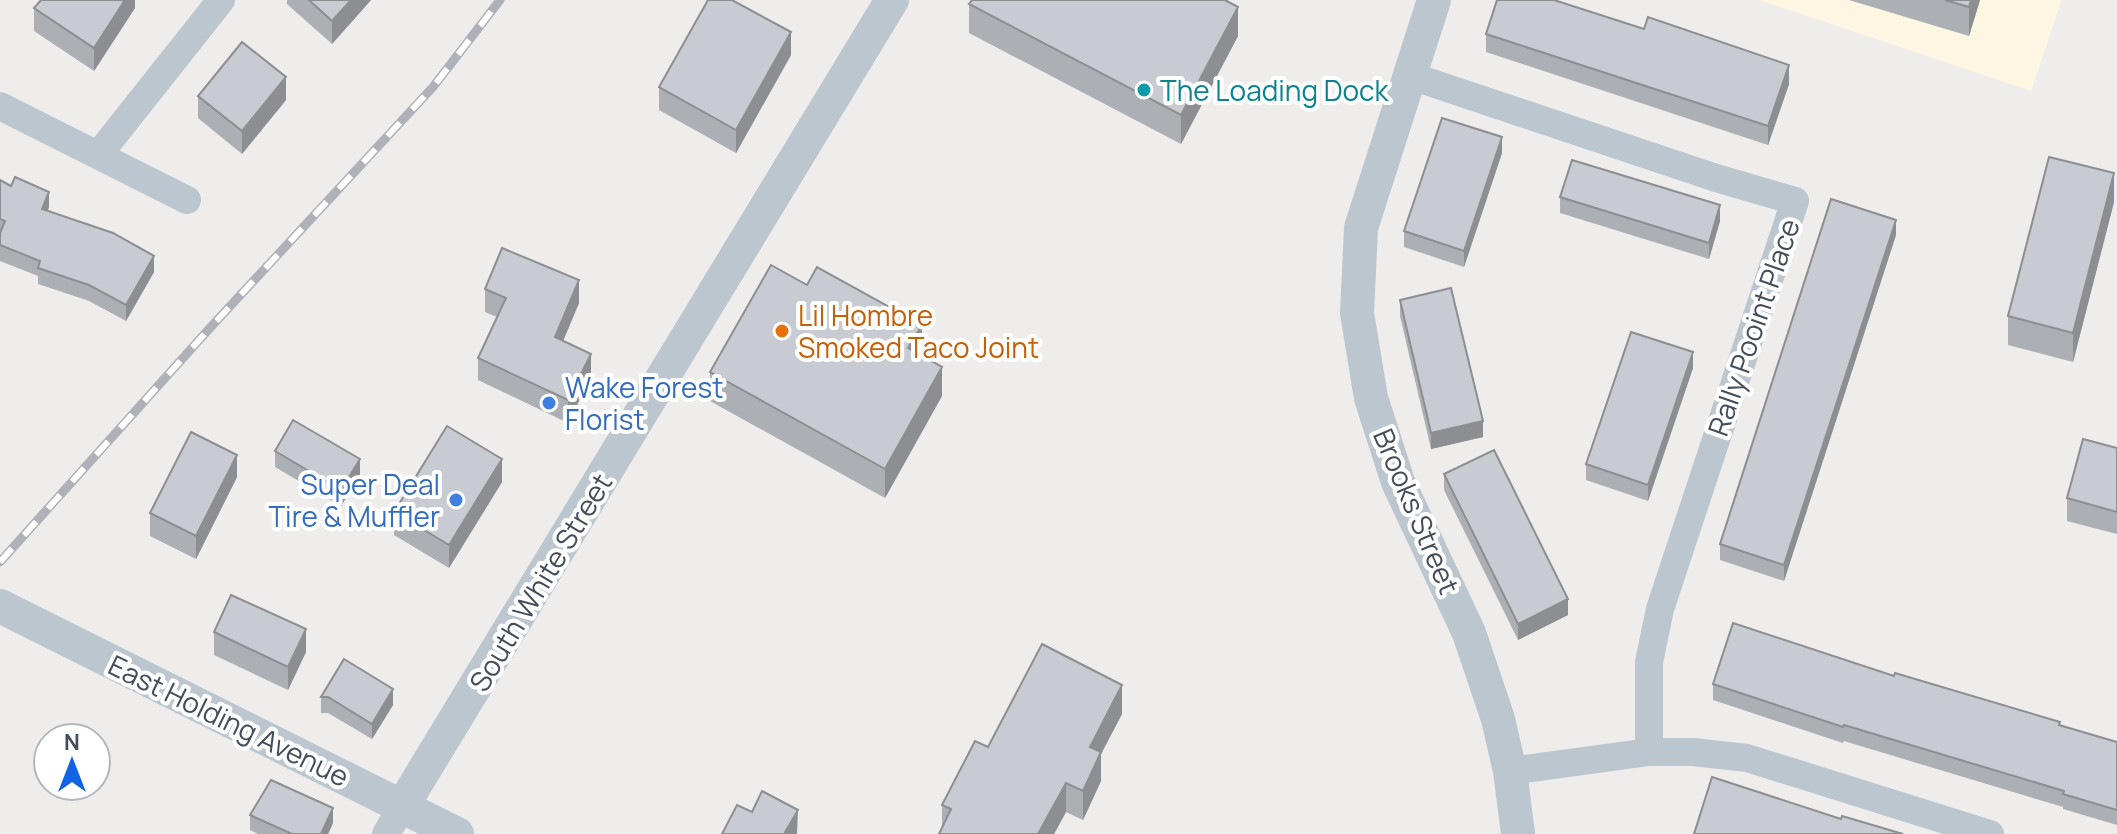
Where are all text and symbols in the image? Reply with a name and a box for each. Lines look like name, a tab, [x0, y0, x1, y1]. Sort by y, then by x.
place label: The Loading Dock	[1160, 71, 1390, 109]
marker: The Loading Dock	[1135, 81, 1153, 99]
street label: Rally Pooint Place	[1698, 213, 1808, 441]
place label: Lil Hombre Smoked Taco Joint	[798, 296, 1039, 366]
marker: Lil Hombre Smoked Taco Joint	[773, 322, 791, 340]
place label: Wake Forest Florist	[565, 368, 723, 438]
marker: Wake Forest Florist	[540, 394, 558, 412]
street label: Brooks Street	[1365, 422, 1469, 600]
place label: Super Deal Tire & Muffler	[268, 465, 440, 535]
street label: South White Street	[460, 466, 620, 698]
marker: Super Deal Tire & Muffler	[447, 491, 465, 509]
street label: East Holding Avenue	[102, 645, 356, 795]
north arrow	[32, 722, 112, 802]
text: N	[64, 727, 80, 757]

